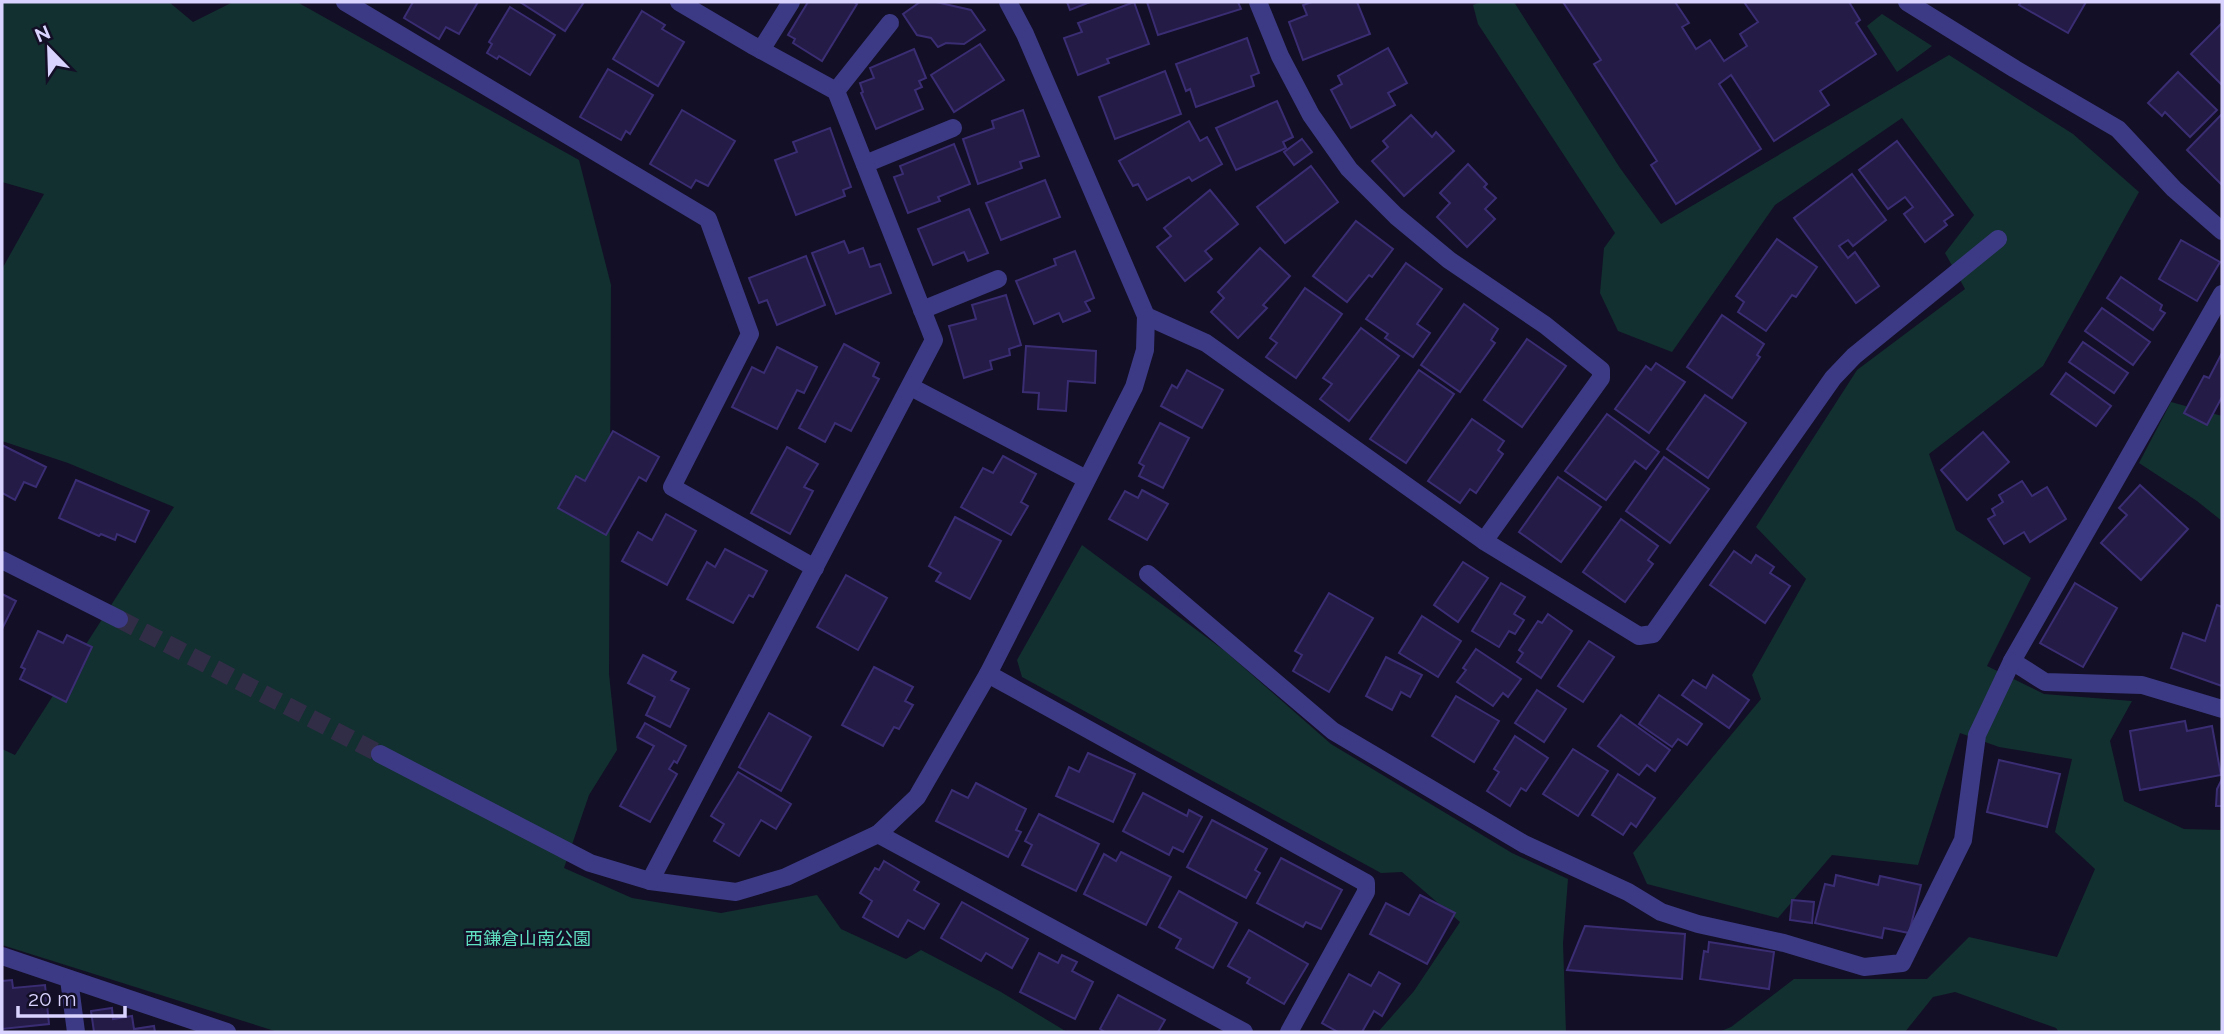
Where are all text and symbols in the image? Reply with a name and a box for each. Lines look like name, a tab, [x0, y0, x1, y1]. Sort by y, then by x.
north arrow	[14, 14, 84, 84]
text: N	[31, 20, 53, 46]
park label: 西鎌倉山南公園	[465, 928, 591, 949]
scale bar	[18, 974, 124, 1018]
text: 20 m	[28, 986, 76, 1011]

